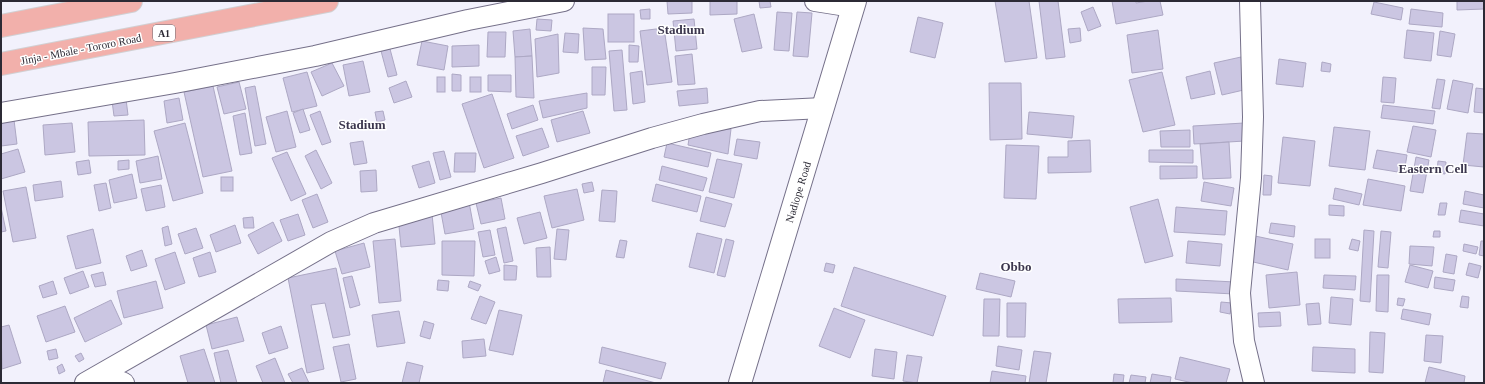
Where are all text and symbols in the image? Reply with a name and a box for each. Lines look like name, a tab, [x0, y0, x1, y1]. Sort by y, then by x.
district label: Stadium	[658, 22, 705, 37]
road number: A1	[153, 25, 175, 41]
street label: Jinja - Mbale - Tororo Road	[20, 31, 143, 67]
district label: Stadium	[339, 117, 386, 132]
street label: Nadiope Road	[783, 160, 813, 224]
district label: Eastern Cell	[1399, 161, 1468, 176]
district label: Obbo	[1000, 259, 1032, 274]

